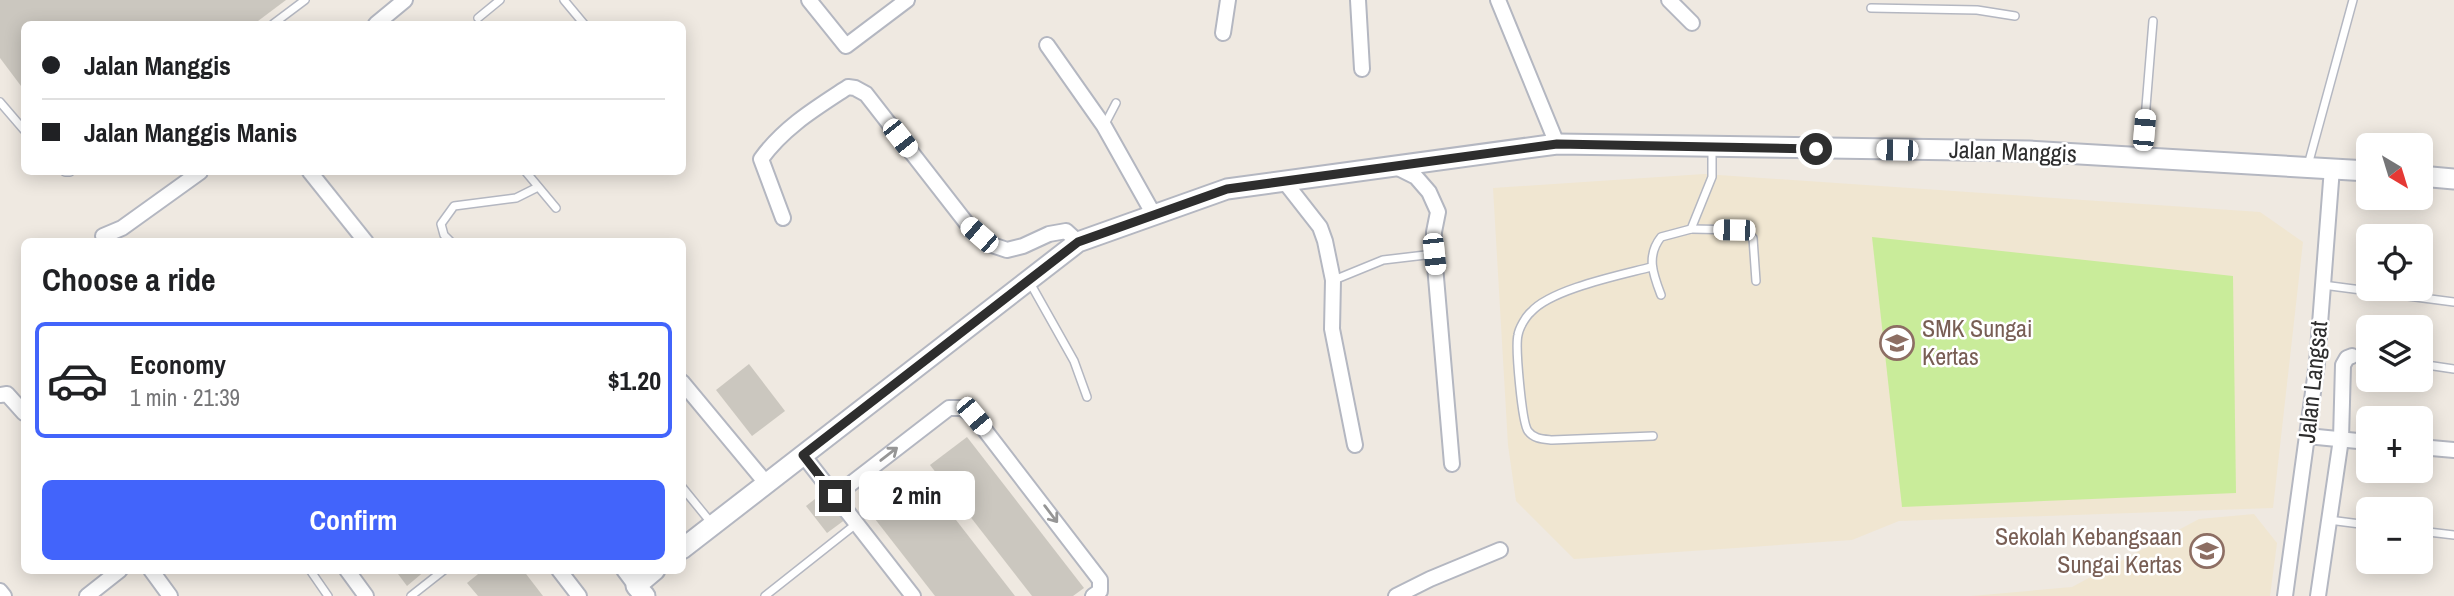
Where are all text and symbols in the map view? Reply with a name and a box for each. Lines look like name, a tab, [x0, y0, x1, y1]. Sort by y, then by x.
text: Jalan Manggis	[84, 48, 231, 83]
car	[2132, 108, 2157, 152]
text: Jalan Manggis Manis	[84, 115, 297, 150]
car	[879, 115, 922, 161]
route start	[1800, 133, 1832, 165]
street label: Jalan Manggis	[1949, 133, 2078, 169]
north arrow	[2356, 133, 2432, 210]
map controls	[2356, 133, 2433, 574]
car	[1876, 139, 1919, 161]
car	[957, 213, 1002, 257]
car	[1713, 219, 1756, 241]
button: locate	[2356, 224, 2433, 301]
car	[1422, 232, 1447, 276]
text: Choose a ride	[42, 258, 216, 301]
place label: SMK Sungai Kertas	[1922, 312, 2033, 372]
button: layers	[2356, 315, 2433, 392]
street label: Jalan Langsat	[2290, 319, 2334, 445]
school or university icon: SMK Sungai Kertas	[1878, 324, 1916, 362]
text: Economy	[130, 347, 226, 382]
icon: car	[46, 349, 109, 412]
text: $1.20	[608, 363, 661, 398]
text: 1 min · 21:39	[130, 382, 240, 413]
car	[953, 393, 996, 439]
button: +	[2356, 406, 2433, 483]
one-way arrow	[879, 447, 898, 462]
callout: 2 min	[860, 472, 975, 520]
button: Confirm	[42, 480, 665, 560]
route end	[819, 480, 851, 512]
text: 2 min	[892, 480, 942, 511]
button: −	[2356, 497, 2433, 574]
one-way arrow	[1043, 504, 1058, 522]
place label: Sekolah Kebangsaan Sungai Kertas	[1995, 520, 2182, 580]
school or university icon: Sekolah Kebangsaan Sungai Kertas	[2188, 532, 2226, 570]

